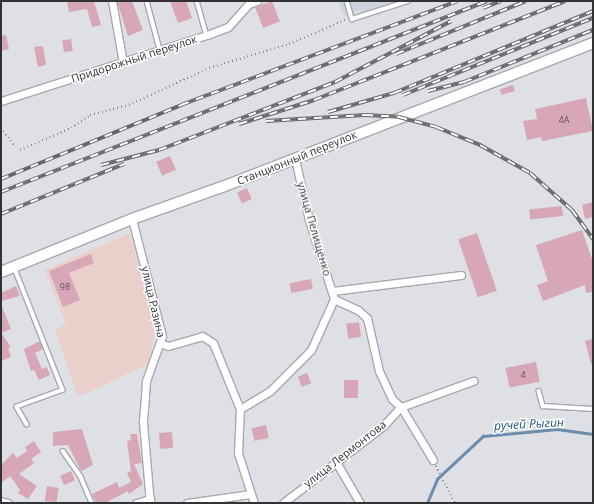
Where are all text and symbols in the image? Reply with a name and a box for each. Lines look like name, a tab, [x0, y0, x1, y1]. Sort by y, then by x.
street label: Придорожный переулок	[69, 32, 199, 86]
house number: 4А	[559, 115, 569, 125]
street label: Станционный переулок	[235, 128, 359, 188]
street label: улица Пелищенко	[294, 180, 334, 278]
street label: улица Разина	[138, 265, 168, 339]
house number: 98	[60, 282, 70, 292]
house number: 4	[520, 370, 526, 380]
water label: ручей Рыгин	[494, 415, 564, 433]
street label: улица Лермонтова	[301, 418, 389, 490]

